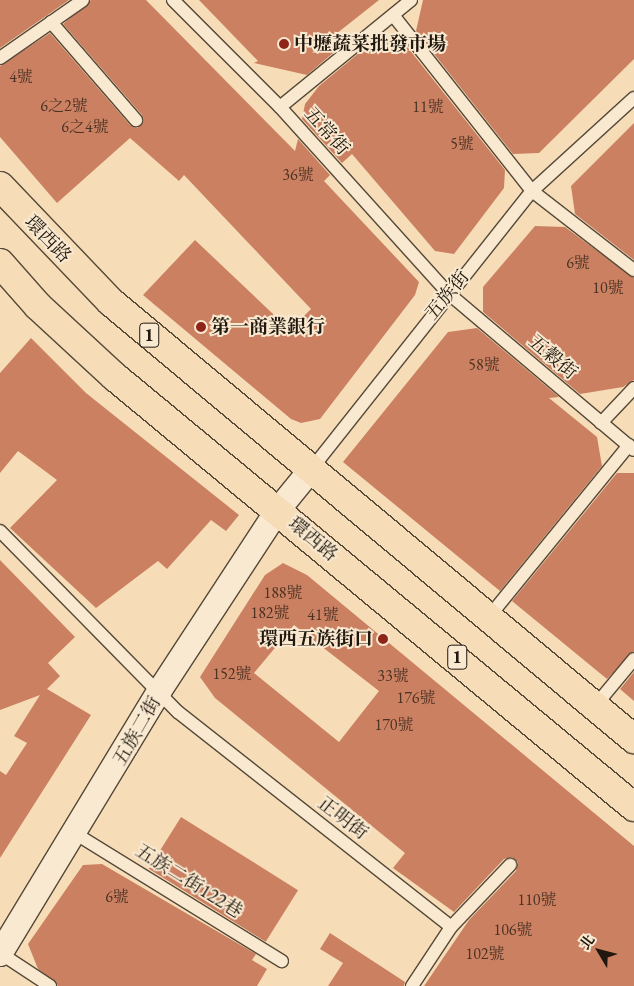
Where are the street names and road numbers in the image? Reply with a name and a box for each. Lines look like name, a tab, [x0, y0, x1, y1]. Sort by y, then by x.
street label: 五常街	[299, 102, 355, 160]
street label: 環西路	[20, 211, 76, 267]
street label: 五族街	[420, 266, 474, 324]
road number: 1	[139, 320, 159, 350]
street label: 五穀街	[524, 330, 582, 384]
street label: 環西路	[284, 512, 342, 566]
road number: 1	[447, 642, 467, 672]
street label: 五族二街	[108, 692, 166, 770]
street label: 正明街	[314, 791, 372, 845]
street label: 五族二街122巷	[131, 839, 247, 923]

